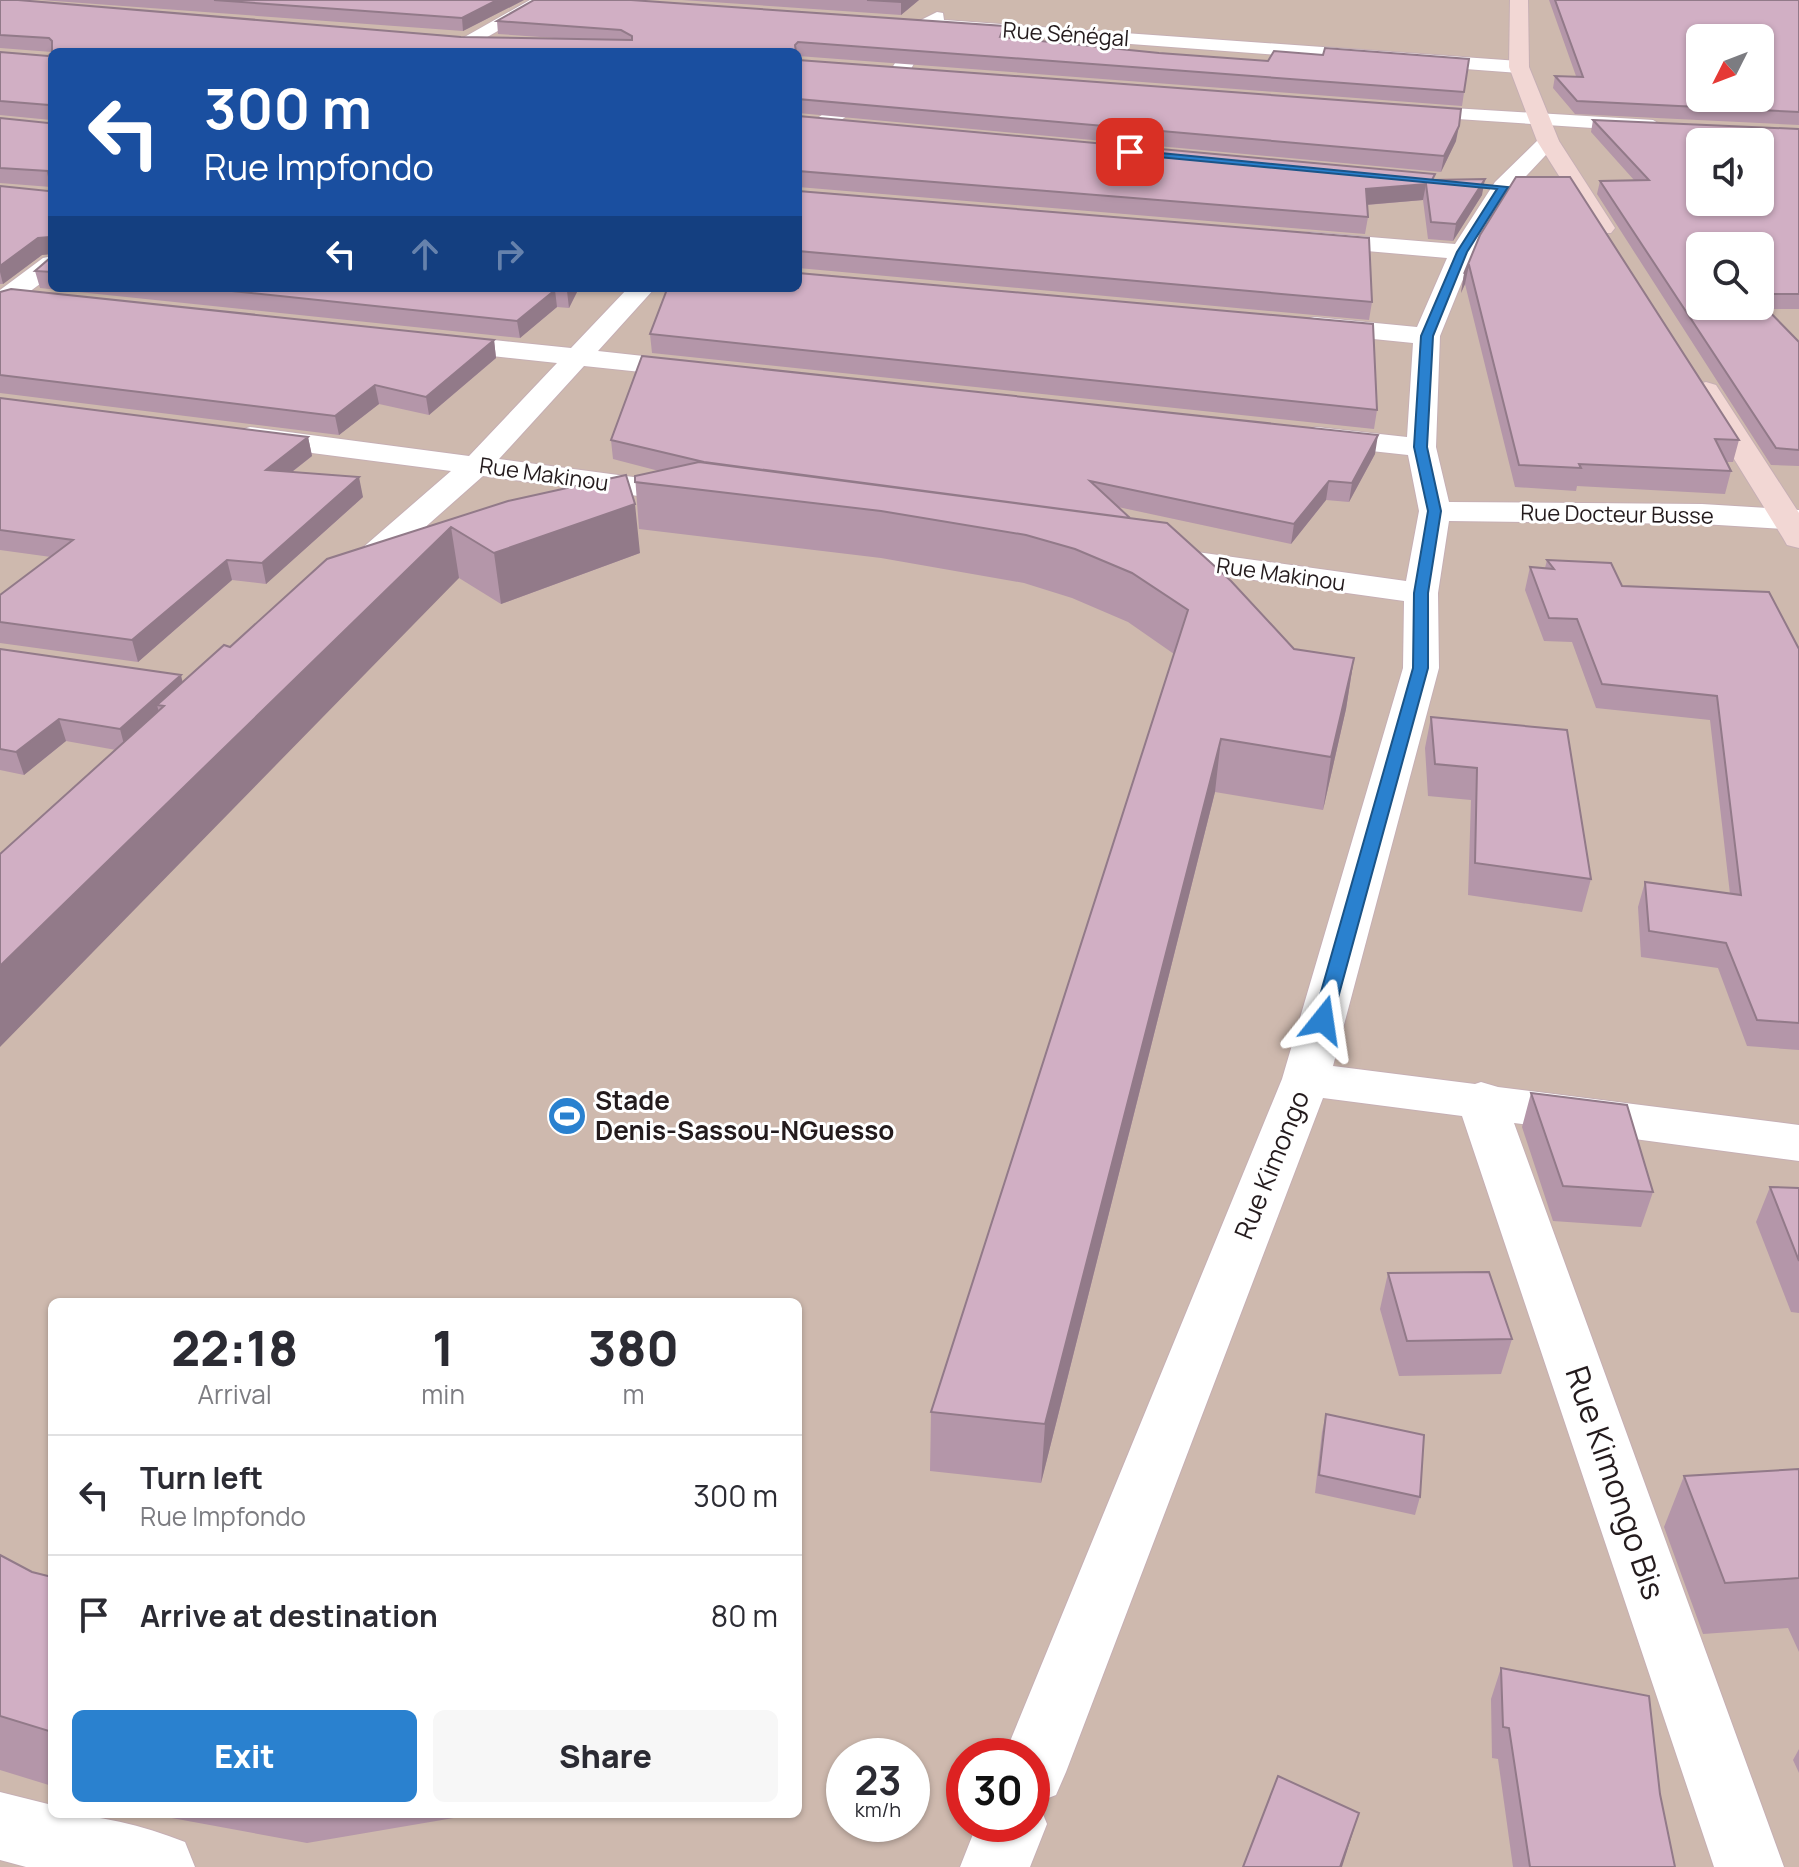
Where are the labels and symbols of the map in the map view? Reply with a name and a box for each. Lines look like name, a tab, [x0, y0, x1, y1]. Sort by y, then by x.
street label: Rue Sénégal	[1002, 15, 1130, 53]
north arrow	[1686, 24, 1774, 112]
pin	[1096, 118, 1164, 186]
street label: Rue Makinou	[478, 450, 610, 498]
street label: Rue Docteur Busse	[1520, 497, 1714, 531]
street label: Rue Makinou	[1215, 550, 1347, 598]
position arrow	[1281, 978, 1365, 1062]
place label: Stade Denis-Sassou-NGuesso	[595, 1082, 894, 1148]
street label: Rue Kimongo	[1225, 1085, 1317, 1244]
sports icon: Stade Denis-Sassou-NGuesso	[546, 1095, 588, 1137]
street label: Rue Kimongo Bis	[1555, 1360, 1676, 1605]
speed limit sign: 30	[946, 1738, 1050, 1842]

